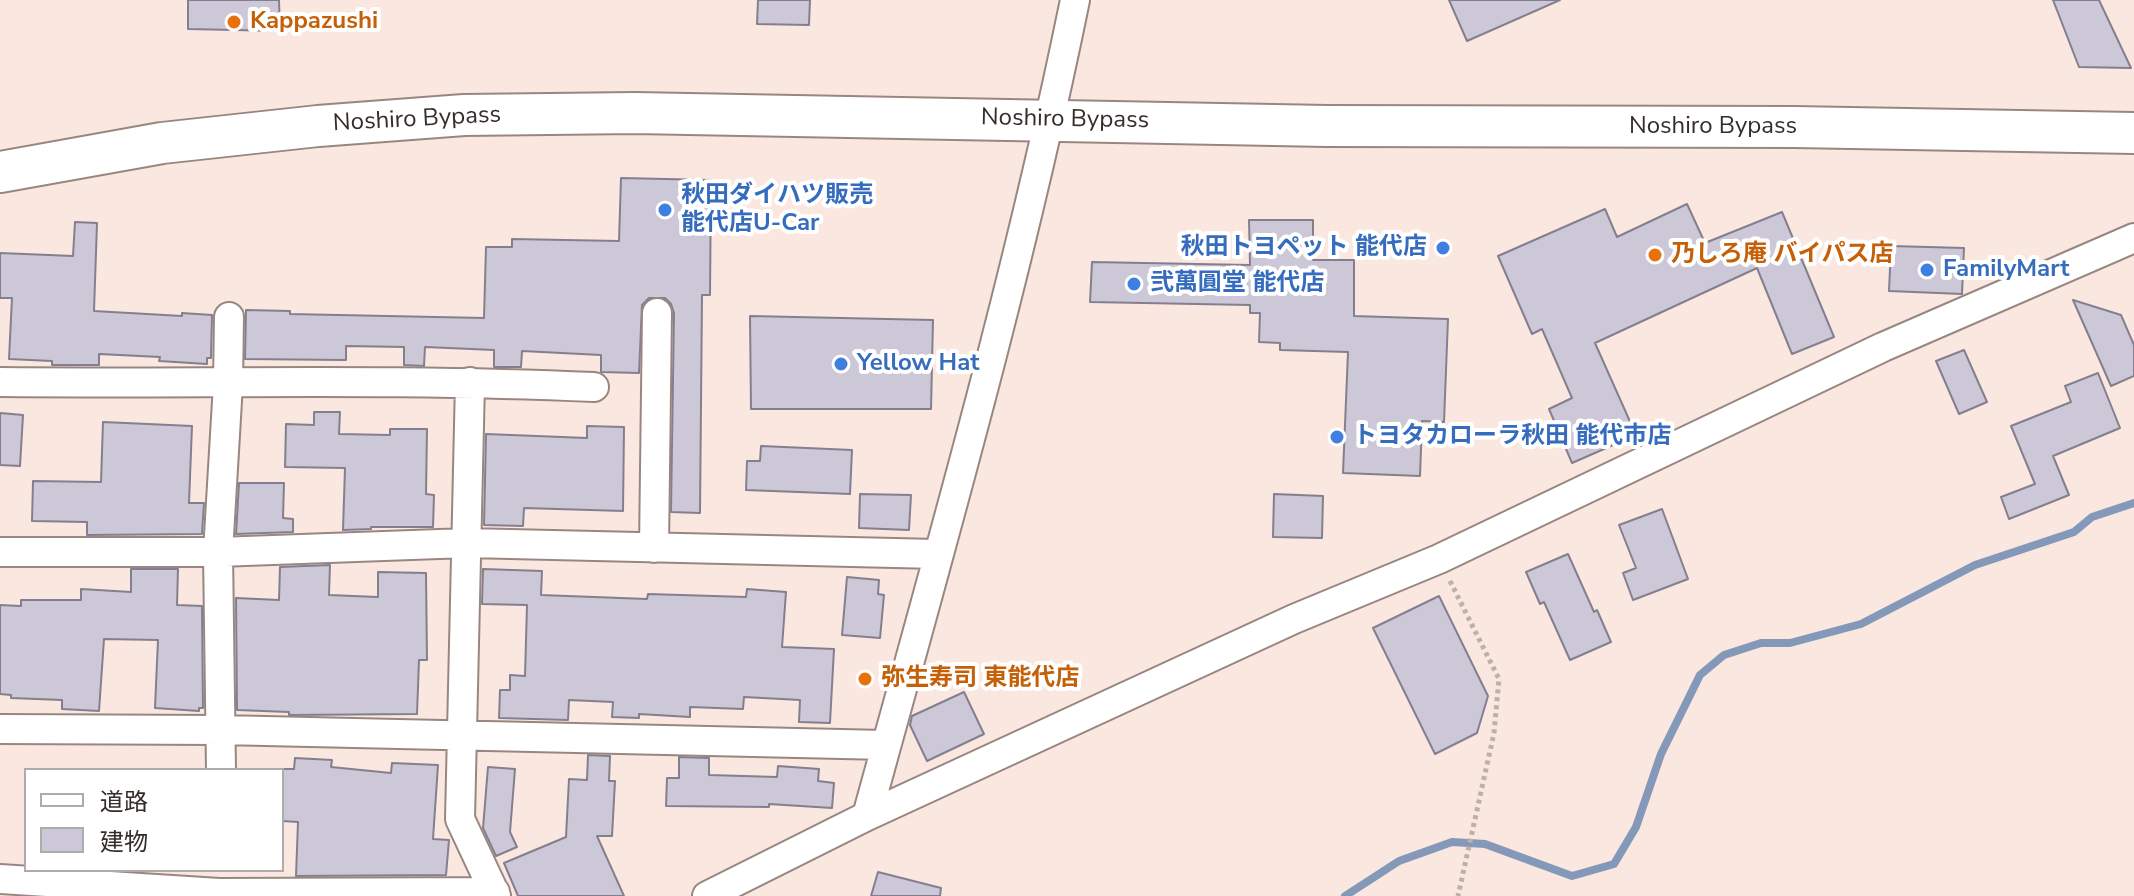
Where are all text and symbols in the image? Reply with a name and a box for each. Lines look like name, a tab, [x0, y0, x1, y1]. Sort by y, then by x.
place label: Kappazushi	[250, 8, 378, 36]
marker: Kappazushi	[225, 13, 243, 31]
street label: Noshiro Bypass	[332, 101, 502, 139]
street label: Noshiro Bypass	[981, 104, 1149, 136]
street label: Noshiro Bypass	[1629, 113, 1797, 141]
place label: 秋田ダイハツ販売 能代店U-Car	[681, 182, 873, 238]
marker: 秋田ダイハツ販売 能代店U-Car	[656, 201, 674, 219]
place label: 秋田トヨペット 能代店	[1181, 234, 1427, 262]
marker: 秋田トヨペット 能代店	[1434, 239, 1452, 257]
place label: 乃しろ庵 バイパス店	[1671, 241, 1893, 269]
marker: 乃しろ庵 バイパス店	[1646, 246, 1664, 264]
place label: FamilyMart	[1943, 256, 2070, 284]
marker: FamilyMart	[1918, 261, 1936, 279]
place label: 弐萬圓堂 能代店	[1150, 270, 1324, 298]
marker: 弐萬圓堂 能代店	[1125, 275, 1143, 293]
place label: Yellow Hat	[857, 350, 979, 378]
marker: Yellow Hat	[832, 355, 850, 373]
place label: トヨタカローラ秋田 能代市店	[1353, 423, 1671, 451]
marker: トヨタカローラ秋田 能代市店	[1328, 428, 1346, 446]
place label: 弥生寿司 東能代店	[881, 665, 1079, 693]
marker: 弥生寿司 東能代店	[856, 670, 874, 688]
legend	[24, 768, 284, 872]
text: 道路	[100, 786, 148, 818]
text: 建物	[100, 826, 148, 858]

